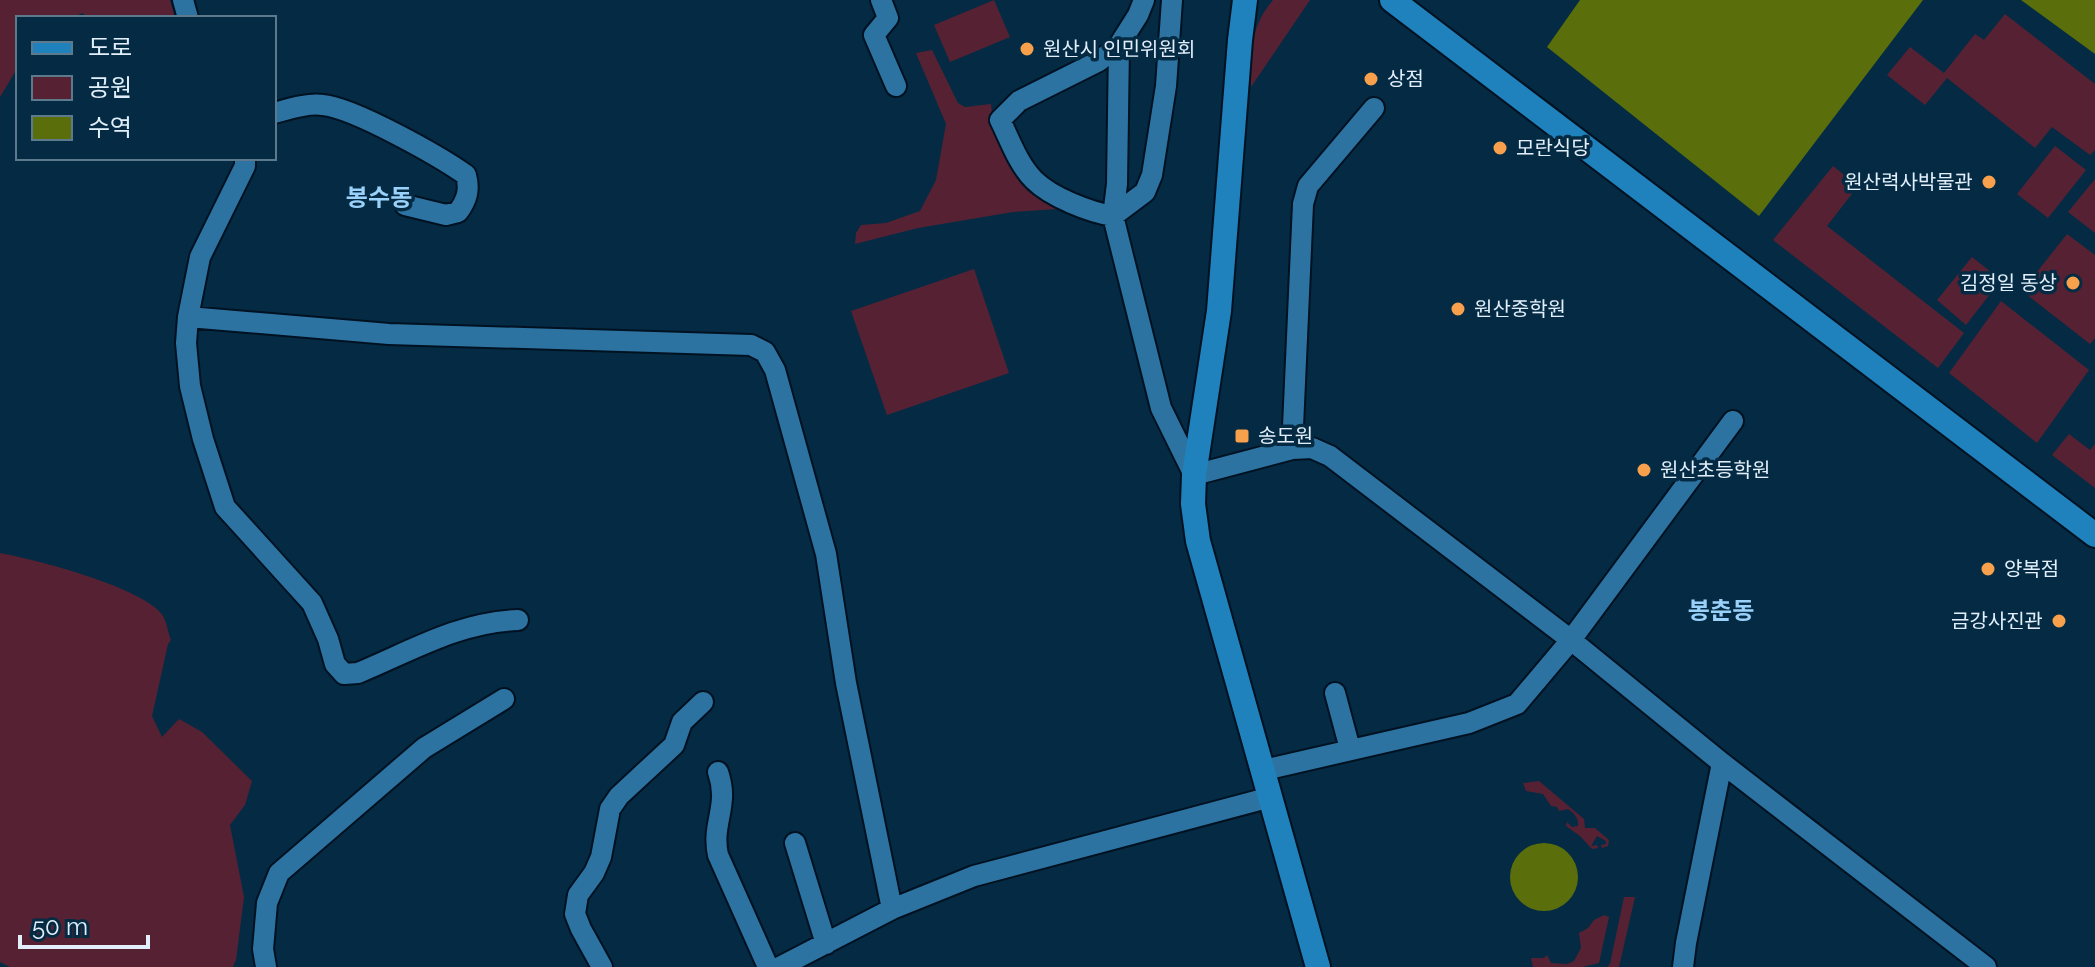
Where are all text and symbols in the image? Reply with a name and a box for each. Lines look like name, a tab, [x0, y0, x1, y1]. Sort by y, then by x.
legend	[16, 16, 276, 160]
text: 도로	[88, 33, 132, 62]
place label: 원산시 인민위원회	[1043, 37, 1195, 61]
marker: 원산시 인민위원회	[1018, 40, 1036, 58]
place label: 상점	[1387, 67, 1424, 91]
marker: 상점	[1362, 70, 1380, 88]
text: 공원	[88, 73, 132, 102]
text: 수역	[88, 113, 132, 142]
place label: 모란식당	[1516, 136, 1590, 160]
marker: 모란식당	[1491, 139, 1509, 157]
place label: 원산력사박물관	[1844, 170, 1973, 194]
marker: 원산력사박물관	[1980, 173, 1998, 191]
district label: 봉수동	[346, 183, 412, 212]
place label: 김정일 동상	[1960, 271, 2057, 295]
marker: 김정일 동상	[2064, 274, 2082, 292]
place label: 원산중학원	[1474, 297, 1566, 321]
marker: 원산중학원	[1449, 300, 1467, 318]
place label: 송도원	[1258, 424, 1313, 448]
marker: 송도원	[1233, 427, 1251, 445]
place label: 원산초등학원	[1660, 458, 1770, 482]
marker: 원산초등학원	[1635, 461, 1653, 479]
place label: 양복점	[2004, 557, 2059, 581]
marker: 양복점	[1979, 560, 1997, 578]
district label: 봉춘동	[1688, 596, 1754, 625]
place label: 금강사진관	[1951, 609, 2043, 633]
marker: 금강사진관	[2050, 612, 2068, 630]
scale bar	[20, 899, 148, 949]
text: 50 m	[32, 912, 88, 941]

